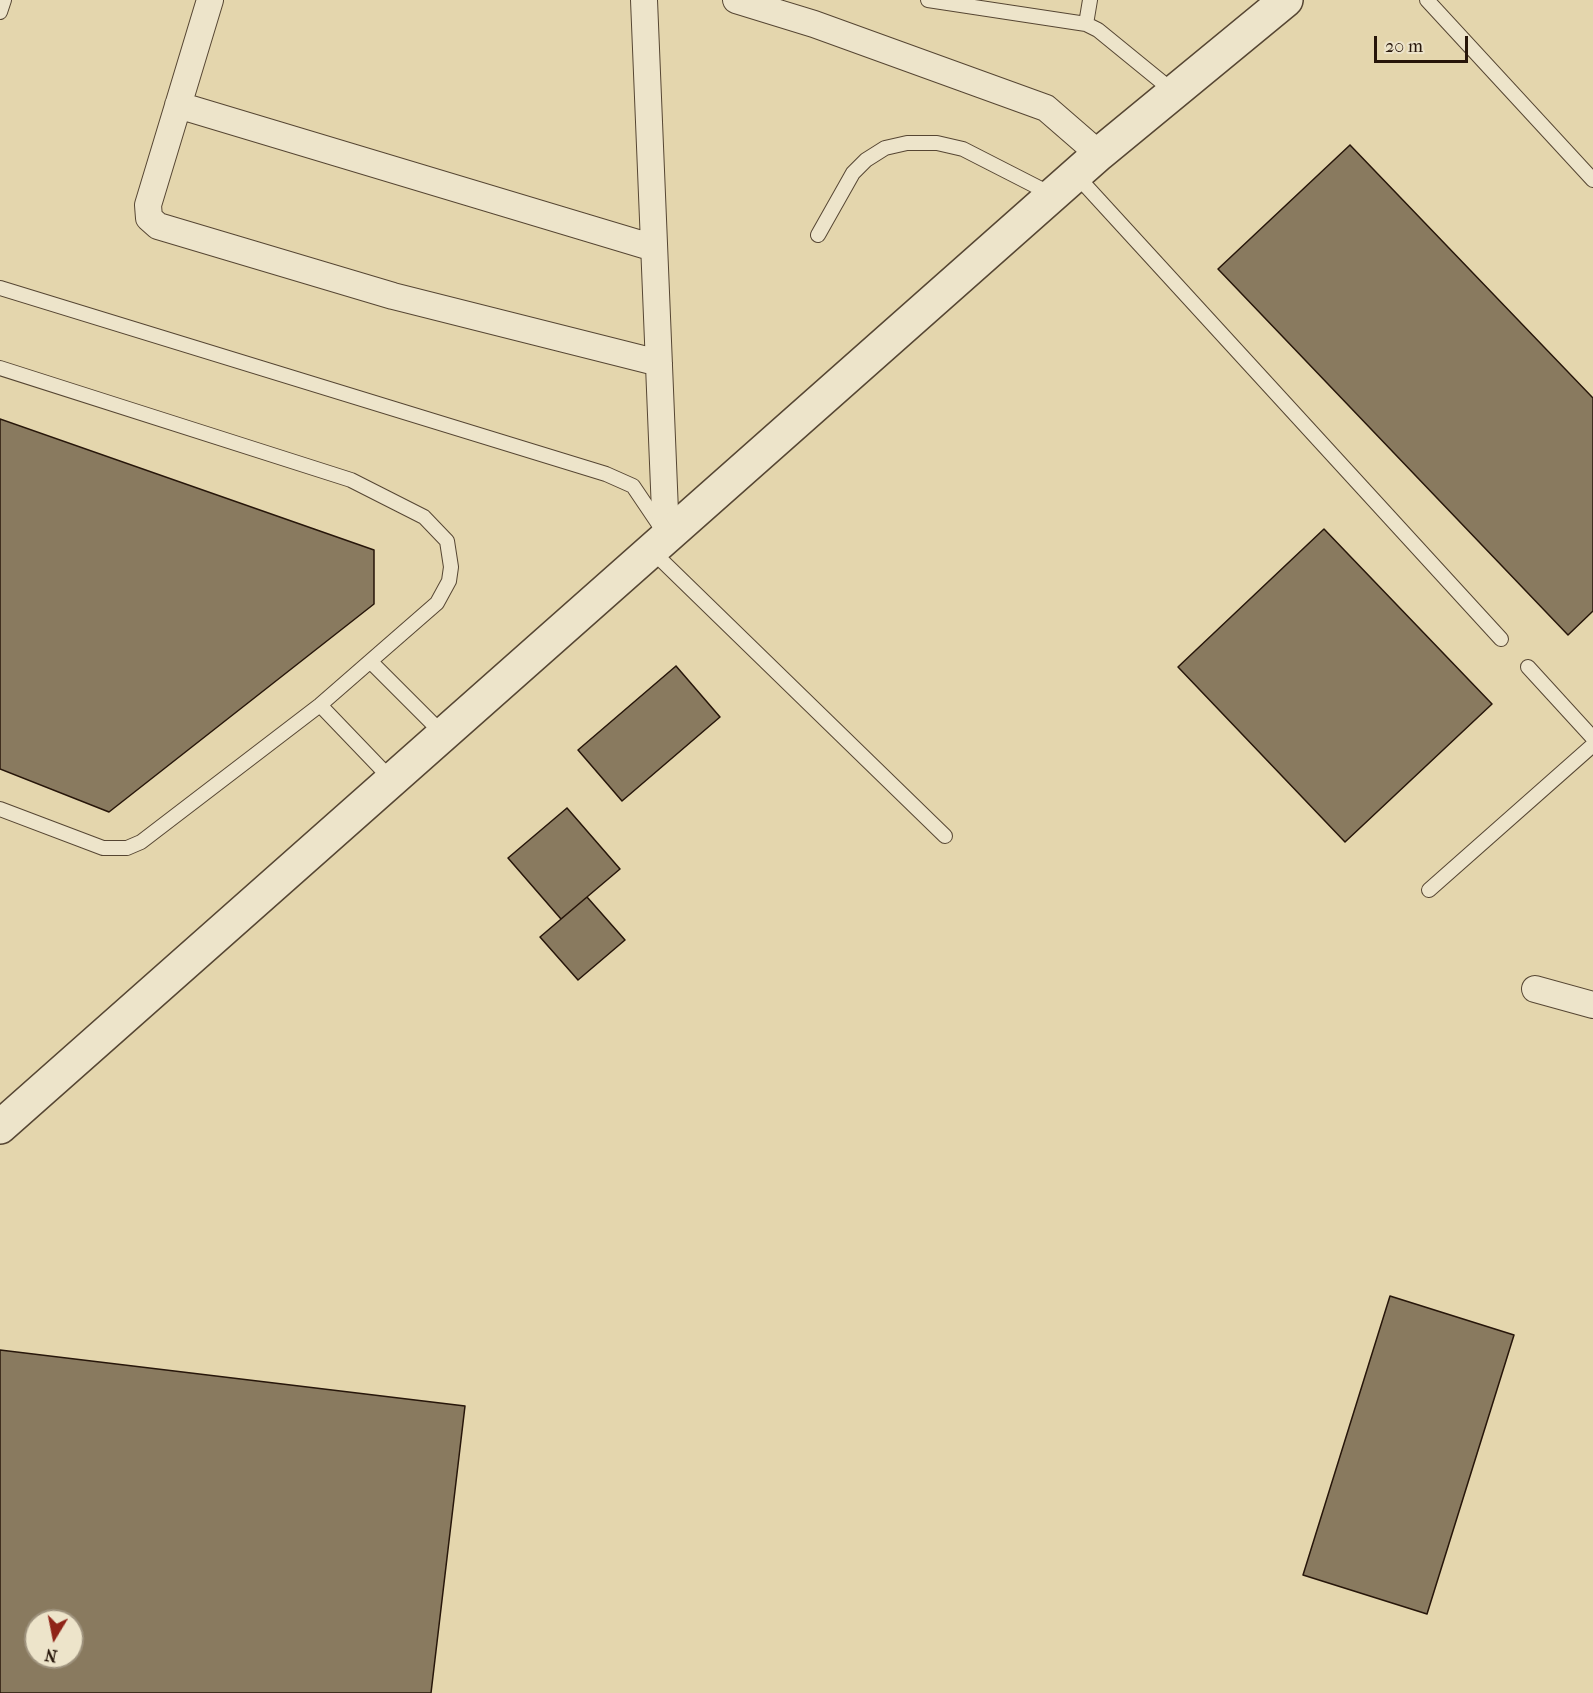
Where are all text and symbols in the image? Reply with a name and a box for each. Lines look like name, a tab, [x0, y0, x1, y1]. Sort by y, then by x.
scale bar	[1377, 24, 1472, 62]
text: 20 m	[1385, 36, 1423, 57]
north arrow	[24, 1609, 84, 1669]
text: N	[44, 1645, 59, 1666]

